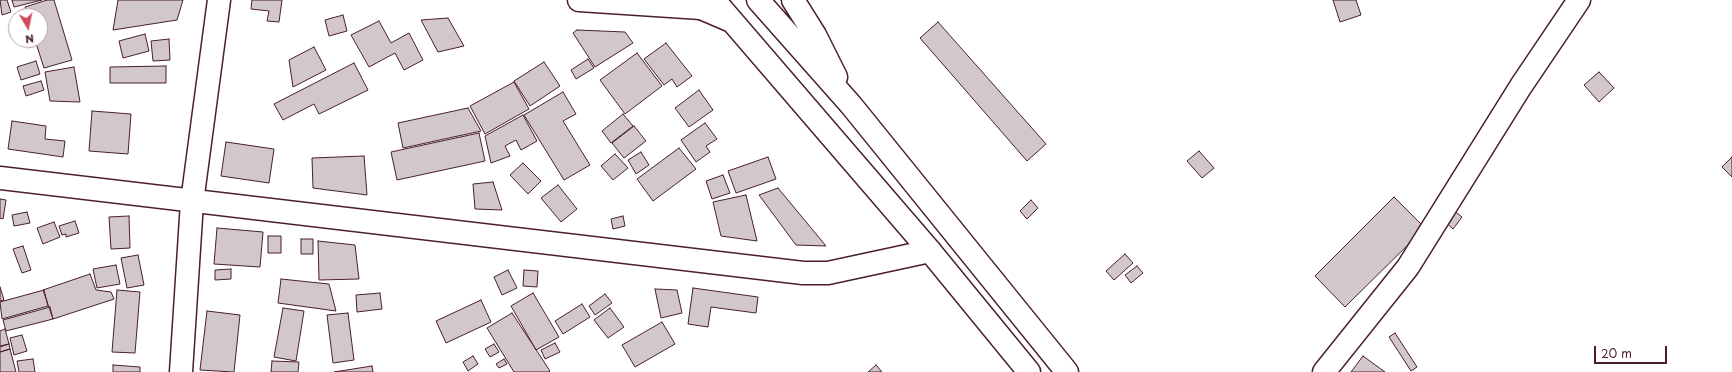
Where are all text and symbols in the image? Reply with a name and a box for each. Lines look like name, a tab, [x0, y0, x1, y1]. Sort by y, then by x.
north arrow	[8, 8, 48, 48]
text: N	[24, 30, 35, 48]
scale bar	[1596, 338, 1669, 364]
text: 20 m	[1601, 344, 1632, 362]

